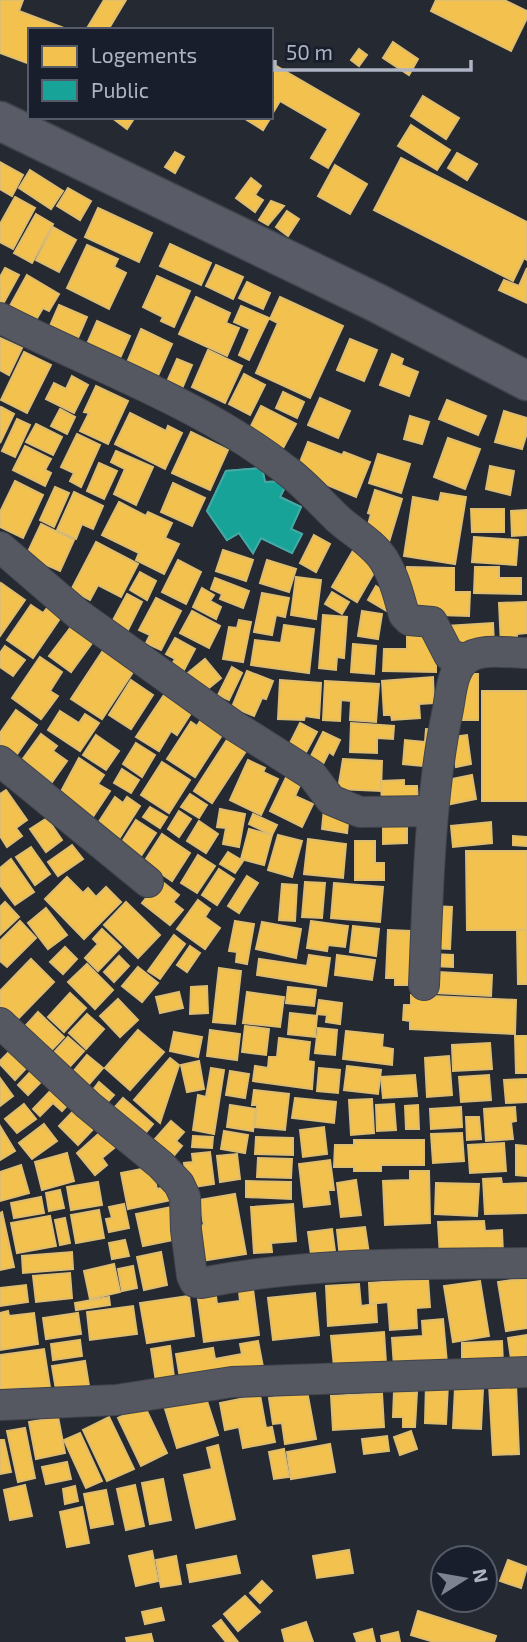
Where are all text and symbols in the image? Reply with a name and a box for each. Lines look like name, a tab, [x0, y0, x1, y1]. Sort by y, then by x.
legend	[28, 28, 273, 119]
scale bar	[275, 28, 471, 72]
text: 50 m	[286, 39, 333, 64]
text: Logements	[91, 42, 197, 67]
text: Public	[91, 77, 149, 102]
north arrow	[429, 1544, 499, 1614]
text: N	[469, 1567, 494, 1585]

